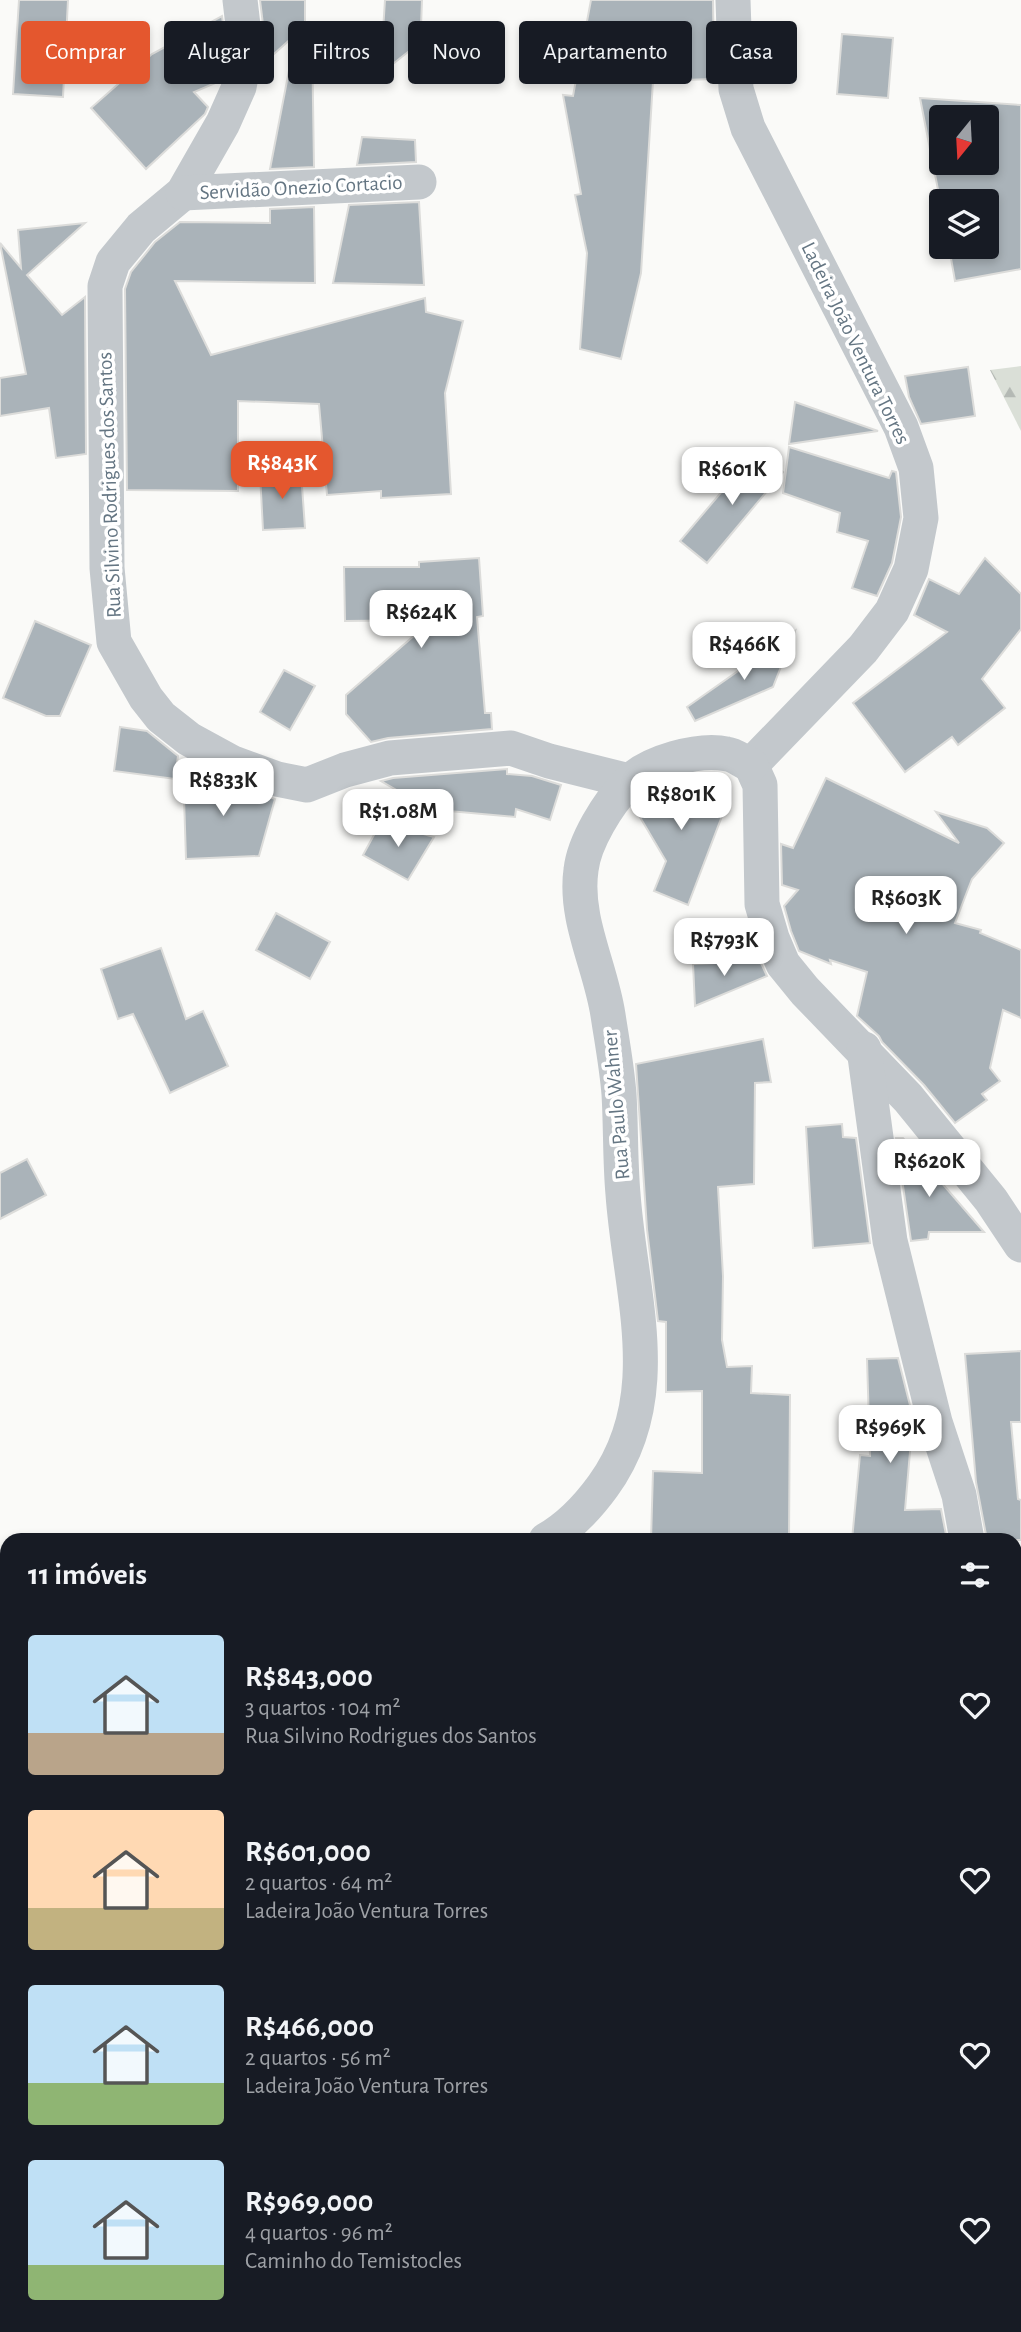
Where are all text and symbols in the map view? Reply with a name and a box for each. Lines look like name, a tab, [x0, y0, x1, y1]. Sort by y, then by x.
chip: Comprar	[21, 21, 150, 84]
chip: Alugar	[164, 21, 274, 84]
chip: Filtros	[288, 21, 394, 84]
chip: Novo	[408, 21, 505, 84]
chip: Apartamento	[519, 21, 692, 84]
chip: Casa	[706, 21, 797, 84]
north arrow	[929, 105, 999, 175]
map controls	[929, 105, 999, 259]
street label: Servidão Onezio Cortacio	[199, 172, 403, 203]
button: layers	[929, 189, 999, 259]
street label: Ladeira João Ventura Torres	[797, 239, 914, 448]
street label: Rua Silvino Rodrigues dos Santos	[94, 352, 125, 618]
pin: R$843K	[225, 442, 339, 501]
pin: R$601K	[675, 448, 789, 507]
text: R$843K	[247, 452, 317, 475]
text: R$601K	[698, 458, 766, 481]
pin: R$624K	[364, 590, 478, 650]
text: R$624K	[386, 601, 456, 624]
pin: R$466K	[687, 622, 801, 682]
text: R$466K	[708, 633, 780, 656]
pin: R$833K	[166, 758, 280, 818]
text: R$833K	[189, 769, 257, 792]
pin: R$801K	[624, 772, 738, 832]
text: R$801K	[647, 783, 715, 806]
pin: R$1.08M	[333, 790, 463, 849]
text: R$1.08M	[358, 800, 438, 823]
pin: R$603K	[849, 876, 963, 936]
text: R$603K	[871, 887, 941, 910]
pin: R$793K	[667, 918, 781, 978]
text: R$793K	[690, 929, 758, 952]
street label: Rua Paulo Wahner	[599, 1029, 634, 1181]
pin: R$620K	[872, 1140, 986, 1199]
text: R$620K	[893, 1150, 965, 1173]
pin: R$969K	[833, 1406, 947, 1465]
text: R$969K	[855, 1416, 925, 1439]
icon: filters	[956, 1556, 994, 1594]
text: 11 imóveis	[28, 1560, 147, 1590]
text: R$843,000	[245, 1662, 373, 1692]
icon: home	[84, 1663, 168, 1747]
icon: heart	[956, 1686, 994, 1724]
text: 3 quartos · 104 m²	[245, 1697, 401, 1720]
text: Rua Silvino Rodrigues dos Santos	[245, 1725, 537, 1748]
text: R$601,000	[245, 1837, 371, 1867]
icon: home	[84, 1838, 168, 1922]
icon: heart	[956, 1861, 994, 1899]
text: 2 quartos · 64 m²	[245, 1872, 392, 1895]
text: Ladeira João Ventura Torres	[245, 1900, 488, 1923]
text: R$466,000	[245, 2012, 374, 2042]
icon: home	[84, 2013, 168, 2097]
icon: heart	[956, 2036, 994, 2074]
text: 2 quartos · 56 m²	[245, 2047, 391, 2070]
text: Ladeira João Ventura Torres	[245, 2075, 488, 2098]
text: R$969,000	[245, 2187, 373, 2217]
icon: home	[84, 2188, 168, 2272]
icon: heart	[956, 2211, 994, 2249]
text: 4 quartos · 96 m²	[245, 2222, 393, 2245]
text: Caminho do Temistocles	[245, 2250, 462, 2273]

